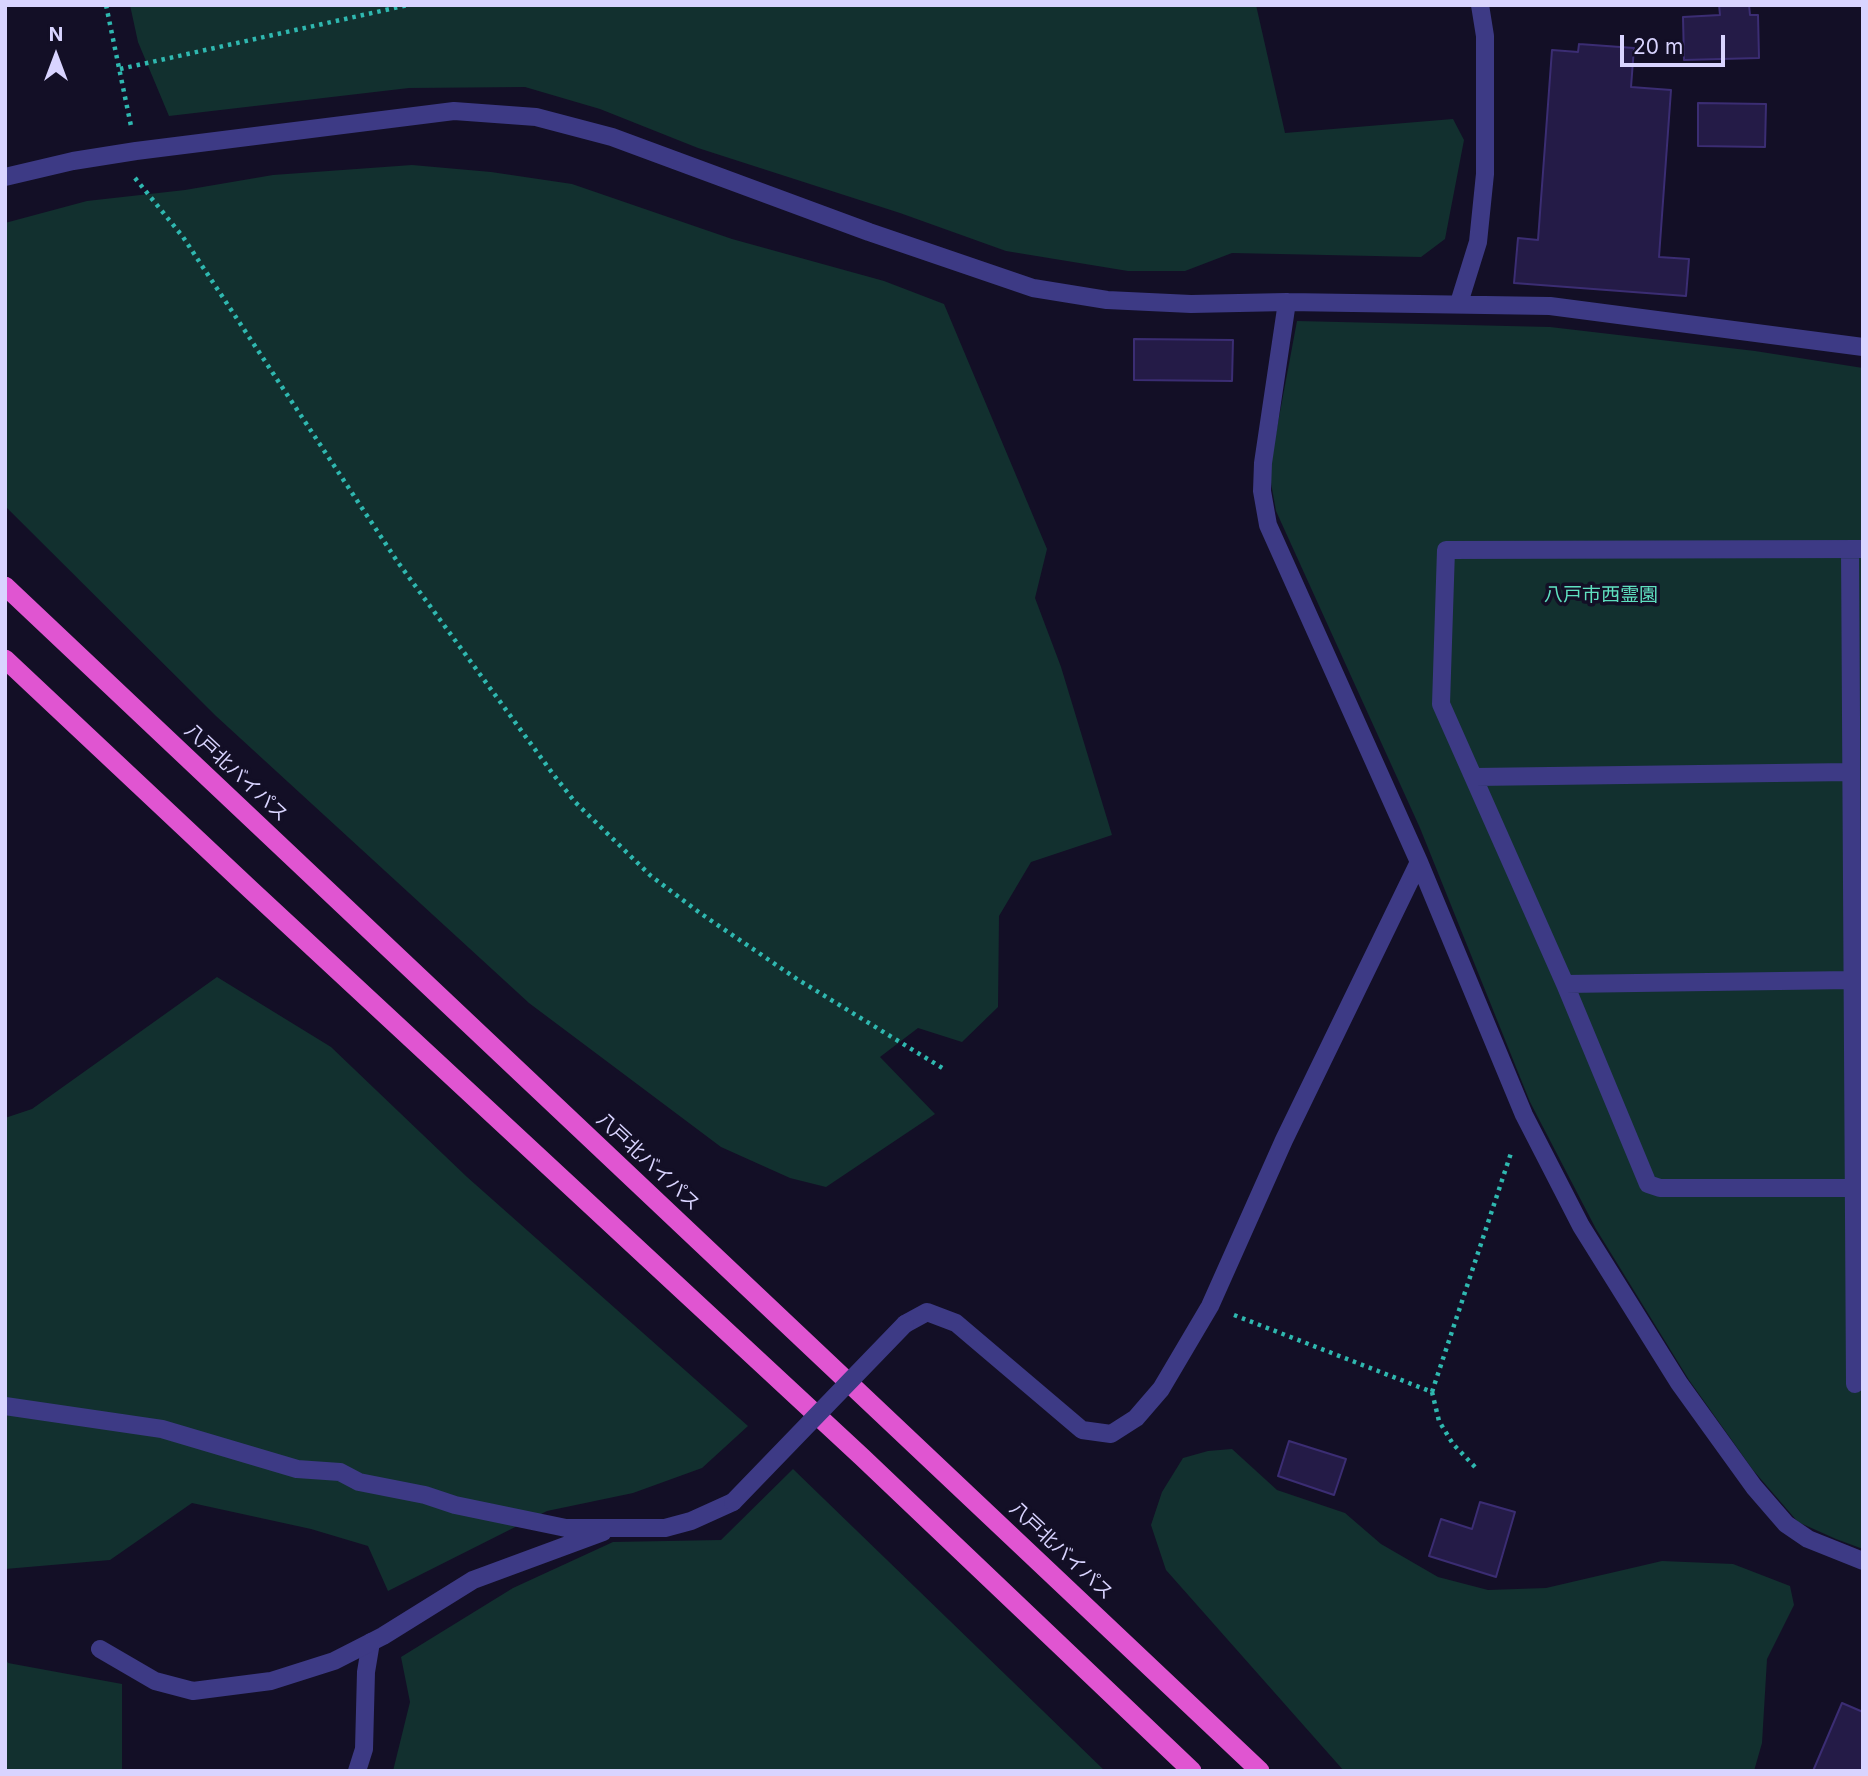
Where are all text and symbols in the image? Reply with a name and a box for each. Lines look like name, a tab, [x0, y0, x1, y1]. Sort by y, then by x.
north arrow	[21, 21, 91, 91]
scale bar	[1623, 21, 1728, 65]
text: N	[49, 23, 63, 46]
text: 20 m	[1633, 34, 1683, 59]
park label: 八戸市西霊園	[1544, 584, 1658, 606]
street label: 八戸北バイパス	[180, 719, 292, 827]
street label: 八戸北バイパス	[592, 1108, 704, 1216]
street label: 八戸北バイパス	[1005, 1497, 1117, 1605]

